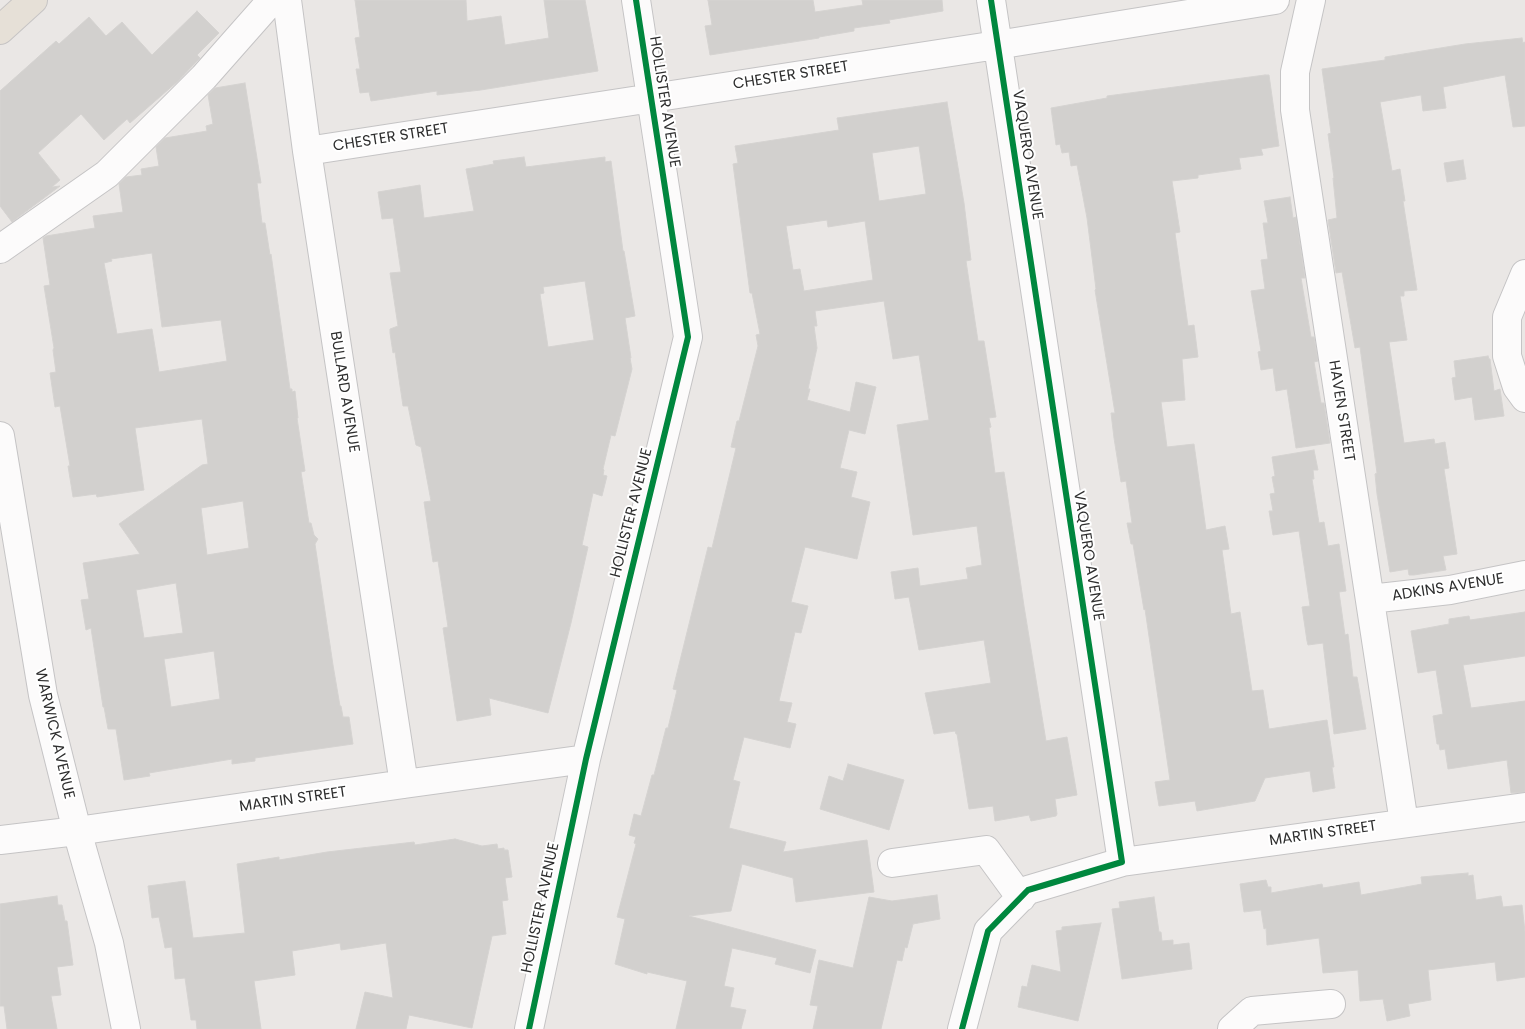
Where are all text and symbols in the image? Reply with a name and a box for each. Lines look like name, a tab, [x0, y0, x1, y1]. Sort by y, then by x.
street label: HOLLISTER AVENUE	[645, 35, 683, 169]
street label: CHESTER STREET	[732, 58, 850, 94]
street label: VAQUERO AVENUE	[1008, 89, 1046, 221]
street label: CHESTER STREET	[332, 120, 450, 156]
street label: BULLARD AVENUE	[326, 330, 362, 454]
street label: HAVEN STREET	[1324, 359, 1358, 463]
street label: HOLLISTER AVENUE	[607, 446, 657, 580]
street label: VAQUERO AVENUE	[1069, 490, 1107, 622]
street label: ADKINS AVENUE	[1391, 570, 1505, 606]
street label: WARWICK AVENUE	[30, 667, 78, 801]
street label: MARTIN STREET	[238, 784, 348, 816]
street label: MARTIN STREET	[1268, 818, 1378, 850]
street label: HOLLISTER AVENUE	[518, 841, 564, 975]

